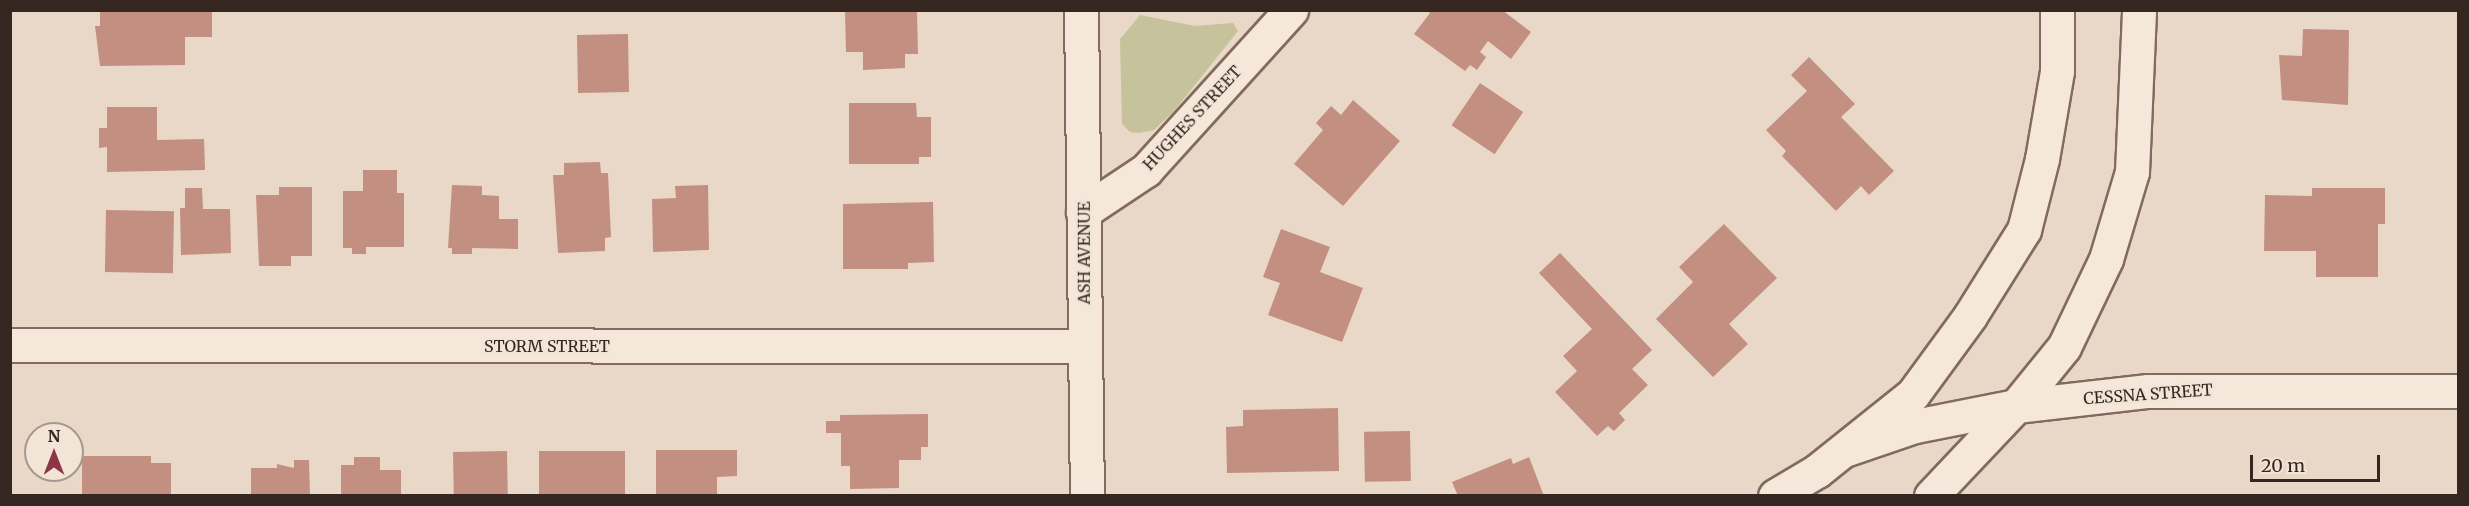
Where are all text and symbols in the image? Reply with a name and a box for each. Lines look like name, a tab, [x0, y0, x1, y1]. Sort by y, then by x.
street label: HUGHES STREET	[1139, 62, 1245, 174]
street label: ASH AVENUE	[1074, 202, 1094, 304]
street label: STORM STREET	[484, 336, 610, 356]
street label: CESSNA STREET	[2083, 380, 2213, 408]
north arrow	[24, 422, 84, 482]
text: N	[48, 426, 60, 446]
scale bar	[2253, 443, 2384, 481]
text: 20 m	[2261, 454, 2305, 477]

